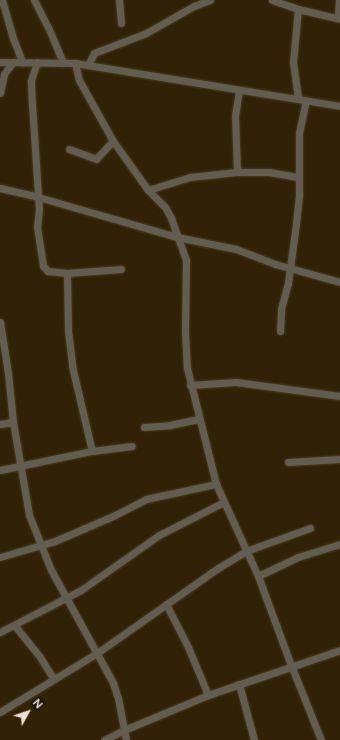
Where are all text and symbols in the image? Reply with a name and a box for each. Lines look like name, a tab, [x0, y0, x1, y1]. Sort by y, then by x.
north arrow	[8, 692, 48, 732]
text: N	[30, 697, 45, 711]

